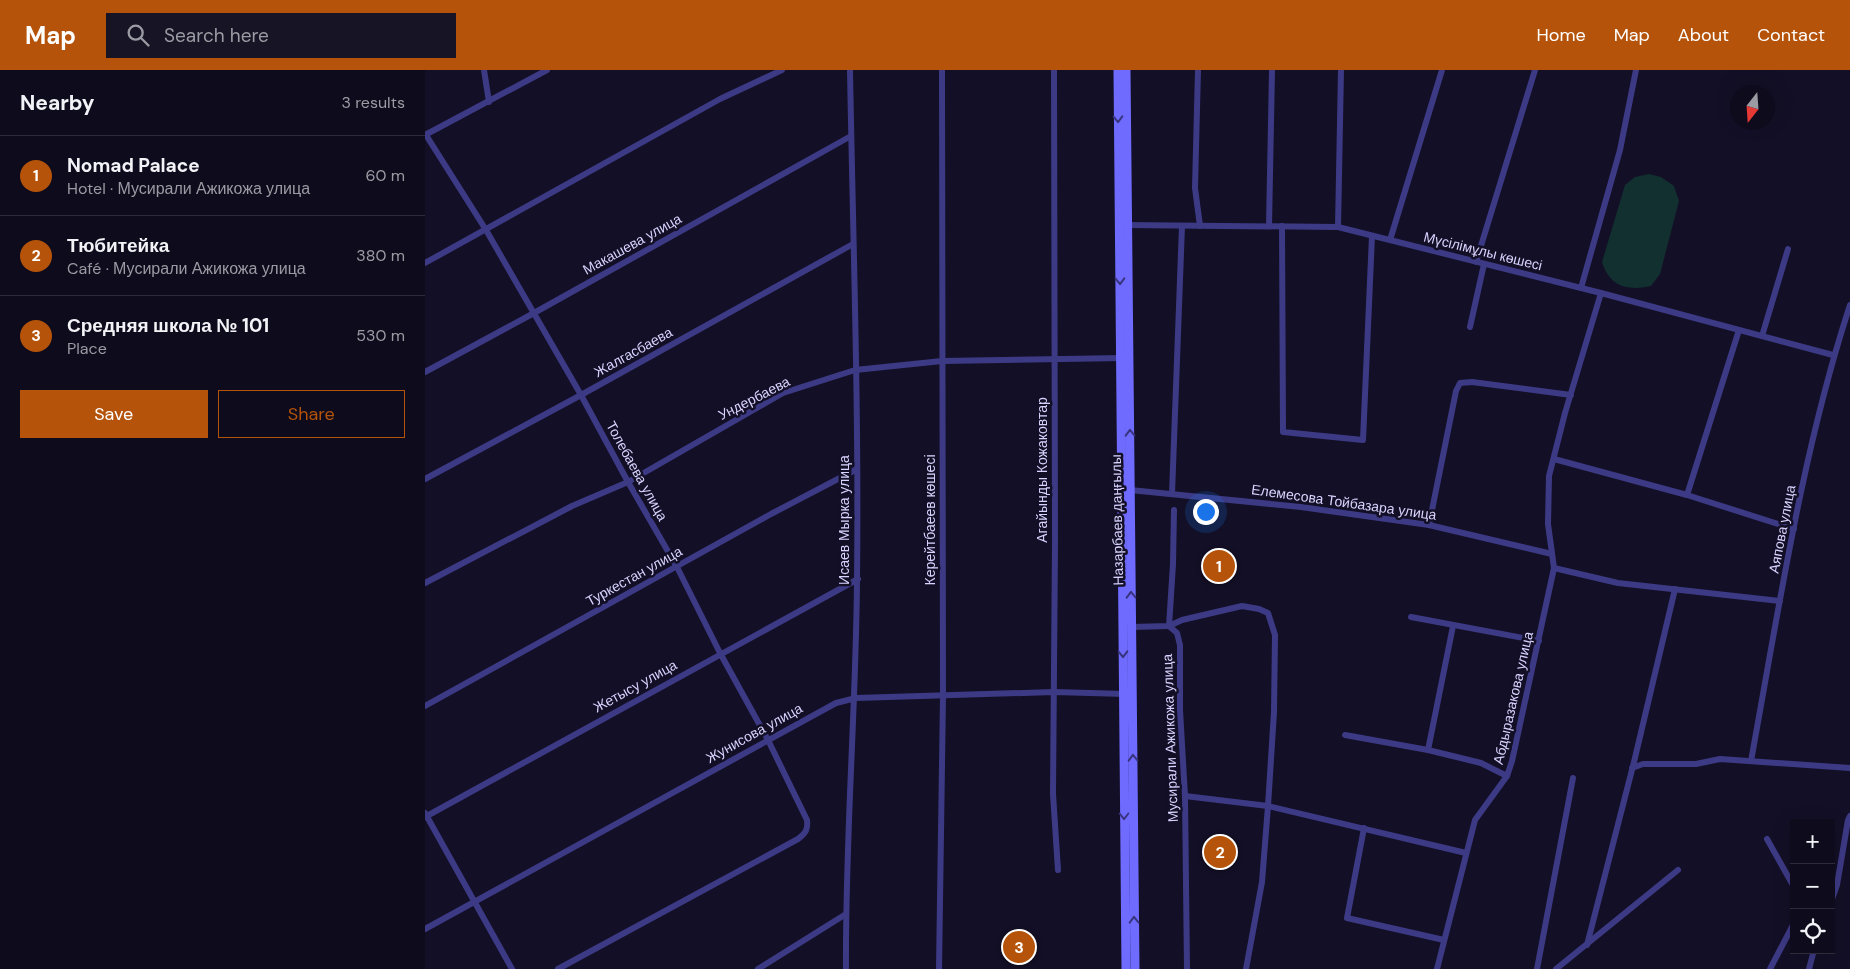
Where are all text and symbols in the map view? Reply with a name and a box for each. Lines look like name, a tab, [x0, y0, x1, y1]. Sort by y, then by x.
search box	[106, 13, 456, 58]
text: Map	[25, 20, 76, 51]
icon: search	[124, 21, 152, 49]
text: Search here	[164, 23, 269, 48]
text: Home	[1536, 23, 1586, 47]
text: Map	[1614, 23, 1650, 47]
text: About	[1678, 23, 1729, 47]
text: Contact	[1757, 23, 1825, 47]
north arrow	[1730, 85, 1775, 130]
text: Nearby	[20, 89, 94, 117]
text: 3 results	[342, 92, 405, 113]
one-way arrow	[1113, 115, 1123, 123]
text: Nomad Palace	[67, 153, 200, 178]
text: 1	[33, 165, 39, 186]
text: 60 m	[365, 165, 405, 186]
text: Hotel · Мусирали Ажикожа улица	[67, 178, 310, 199]
street label: Макашева улица	[579, 209, 685, 279]
street label: Мүсілімұлы көшесі	[1422, 228, 1544, 274]
text: Тюбитейка	[67, 233, 169, 258]
text: 2	[31, 245, 41, 266]
text: 380 m	[356, 245, 405, 266]
text: Café · Мусирали Ажикожа улица	[67, 258, 306, 279]
one-way arrow	[1115, 278, 1125, 285]
text: Средняя школа № 101	[67, 313, 269, 338]
street label: Жалгасбаева	[591, 323, 676, 381]
text: 3	[31, 325, 41, 346]
text: 530 m	[356, 325, 405, 346]
text: Place	[67, 338, 107, 359]
street label: Ундербаева	[715, 372, 793, 424]
button: Save	[20, 390, 208, 438]
button: Share	[218, 390, 405, 438]
street label: Агайынды Кожаковтар	[1033, 397, 1051, 543]
street label: Толебаева улица	[602, 418, 672, 524]
one-way arrow	[1124, 429, 1135, 437]
street label: Керейтбаеев көшесі	[921, 454, 939, 586]
street label: Назарбаев даңғылы	[1107, 454, 1127, 586]
street label: Исаев Мырка улица	[835, 455, 853, 585]
street label: Елемесова Тойбазара улица	[1250, 480, 1438, 524]
street label: Аяпова улица	[1765, 483, 1799, 575]
your location	[1193, 499, 1219, 525]
street label: Туркестан улица	[583, 542, 686, 610]
pin: 1	[1203, 547, 1235, 585]
one-way arrow	[1126, 591, 1136, 599]
street label: Абдыразакова улица	[1489, 630, 1537, 766]
one-way arrow	[1118, 650, 1128, 658]
street label: Мусирали Ажикожа улица	[1158, 653, 1182, 823]
street label: Жетысу улица	[590, 656, 680, 716]
street label: Жунисова улица	[703, 699, 806, 767]
one-way arrow	[1127, 754, 1138, 762]
one-way arrow	[1119, 812, 1129, 820]
map controls	[1790, 819, 1835, 954]
button: +	[1790, 819, 1835, 864]
pin: 2	[1204, 833, 1236, 871]
button: −	[1790, 864, 1835, 909]
button: locate	[1790, 909, 1835, 954]
one-way arrow	[1129, 916, 1139, 924]
pin: 3	[1003, 928, 1035, 966]

